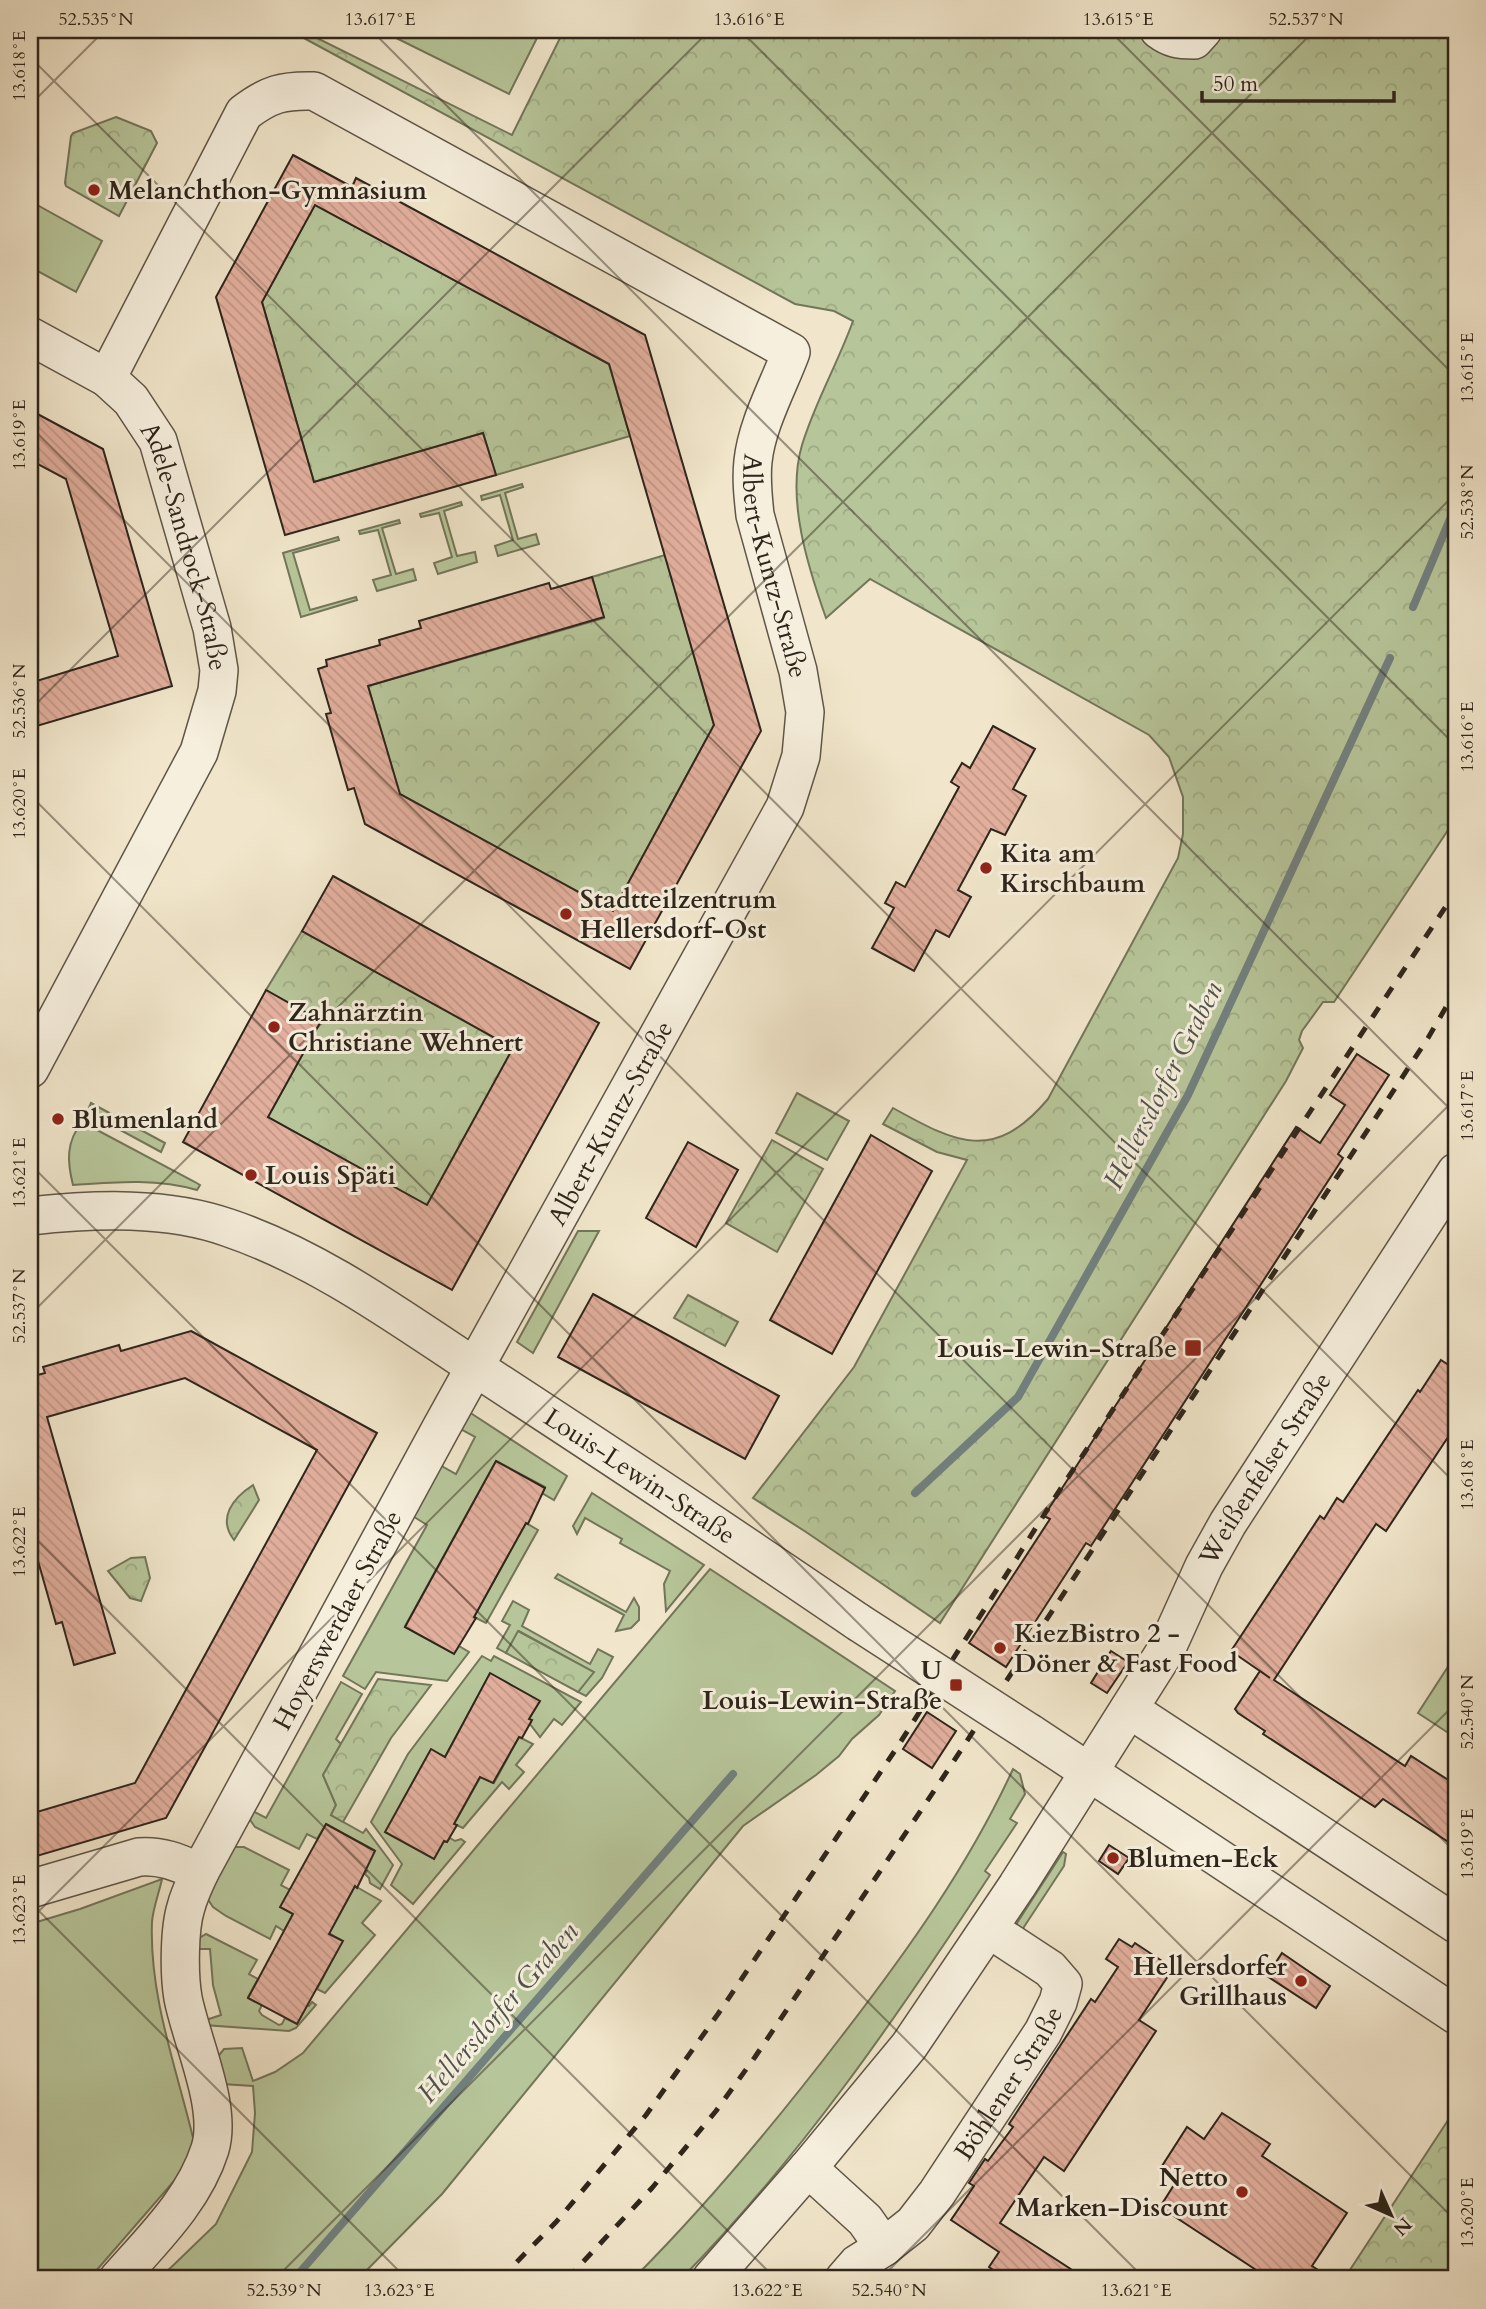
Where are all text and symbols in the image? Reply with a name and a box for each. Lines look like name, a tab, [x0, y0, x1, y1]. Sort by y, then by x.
text: 52.535°N	[58, 7, 134, 32]
text: 13.617°E	[345, 7, 416, 32]
text: 13.616°E	[714, 7, 785, 32]
text: 13.615°E	[1083, 7, 1154, 32]
text: 52.537°N	[1268, 7, 1344, 32]
text: 13.618°E	[7, 31, 32, 102]
scale bar	[1202, 60, 1395, 104]
text: 50 m	[1213, 70, 1258, 99]
place label: Melanchthon-Gymnasium	[108, 173, 427, 208]
marker: Melanchthon-Gymnasium	[86, 182, 102, 198]
text: 13.615°E	[1455, 333, 1480, 404]
text: 13.619°E	[7, 400, 32, 471]
street label: Adele-Sandrock-Straße	[132, 415, 236, 673]
street label: Albert-Kuntz-Straße	[734, 452, 816, 680]
text: 52.538°N	[1455, 464, 1480, 540]
text: 52.536°N	[7, 663, 32, 739]
text: 13.616°E	[1455, 702, 1480, 773]
text: 13.620°E	[7, 769, 32, 840]
place label: Kita am Kirschbaum	[1000, 836, 1145, 901]
marker: Kita am Kirschbaum	[978, 860, 994, 876]
place label: Stadtteilzentrum Hellersdorf-Ost	[580, 882, 777, 947]
marker: Stadtteilzentrum Hellersdorf-Ost	[558, 906, 574, 922]
water label: Hellersdorfer Graben	[1094, 975, 1232, 1196]
place label: Zahnärztin Christiane Wehnert	[288, 995, 523, 1060]
street label: Albert-Kuntz-Straße	[540, 1015, 681, 1232]
marker: Zahnärztin Christiane Wehnert	[266, 1019, 282, 1035]
text: 13.617°E	[1455, 1071, 1480, 1142]
place label: Blumenland	[72, 1102, 218, 1137]
marker: Blumenland	[50, 1111, 66, 1127]
text: 13.621°E	[7, 1138, 32, 1209]
place label: Louis Späti	[265, 1158, 396, 1193]
marker: Louis Späti	[243, 1167, 259, 1183]
text: 52.537°N	[7, 1268, 32, 1344]
place label: Louis-Lewin-Straße	[937, 1331, 1177, 1366]
marker: Louis-Lewin-Straße	[1183, 1338, 1203, 1358]
street label: Weißenfelser Straße	[1190, 1365, 1339, 1573]
street label: Louis-Lewin-Straße	[537, 1400, 742, 1552]
text: 13.618°E	[1455, 1440, 1480, 1511]
street label: Hoyerswerdaer Straße	[265, 1504, 410, 1736]
text: 13.622°E	[7, 1507, 32, 1578]
place label: KiezBistro 2 - Döner & Fast Food	[1014, 1616, 1238, 1681]
marker: KiezBistro 2 - Döner & Fast Food	[992, 1640, 1008, 1656]
place label: U Louis-Lewin-Straße	[702, 1653, 942, 1718]
text: 52.540°N	[1455, 1674, 1480, 1750]
marker: U Louis-Lewin-Straße	[948, 1677, 964, 1693]
text: 13.619°E	[1455, 1809, 1480, 1880]
place label: Blumen-Eck	[1127, 1841, 1279, 1876]
marker: Blumen-Eck	[1105, 1850, 1121, 1866]
text: 13.623°E	[7, 1875, 32, 1946]
water label: Hellersdorfer Graben	[409, 1914, 587, 2111]
place label: Hellersdorfer Grillhaus	[1133, 1949, 1288, 2014]
marker: Hellersdorfer Grillhaus	[1293, 1973, 1309, 1989]
street label: Böhlener Straße	[946, 2001, 1071, 2167]
place label: Netto Marken-Discount	[1016, 2160, 1228, 2225]
text: 13.620°E	[1455, 2178, 1480, 2249]
north arrow	[1356, 2180, 1426, 2250]
marker: Netto Marken-Discount	[1234, 2184, 1250, 2200]
text: N	[1387, 2211, 1417, 2242]
text: 52.539°N	[246, 2278, 322, 2303]
text: 13.623°E	[364, 2278, 435, 2303]
text: 13.622°E	[732, 2278, 803, 2303]
text: 52.540°N	[851, 2278, 927, 2303]
text: 13.621°E	[1101, 2278, 1172, 2303]

